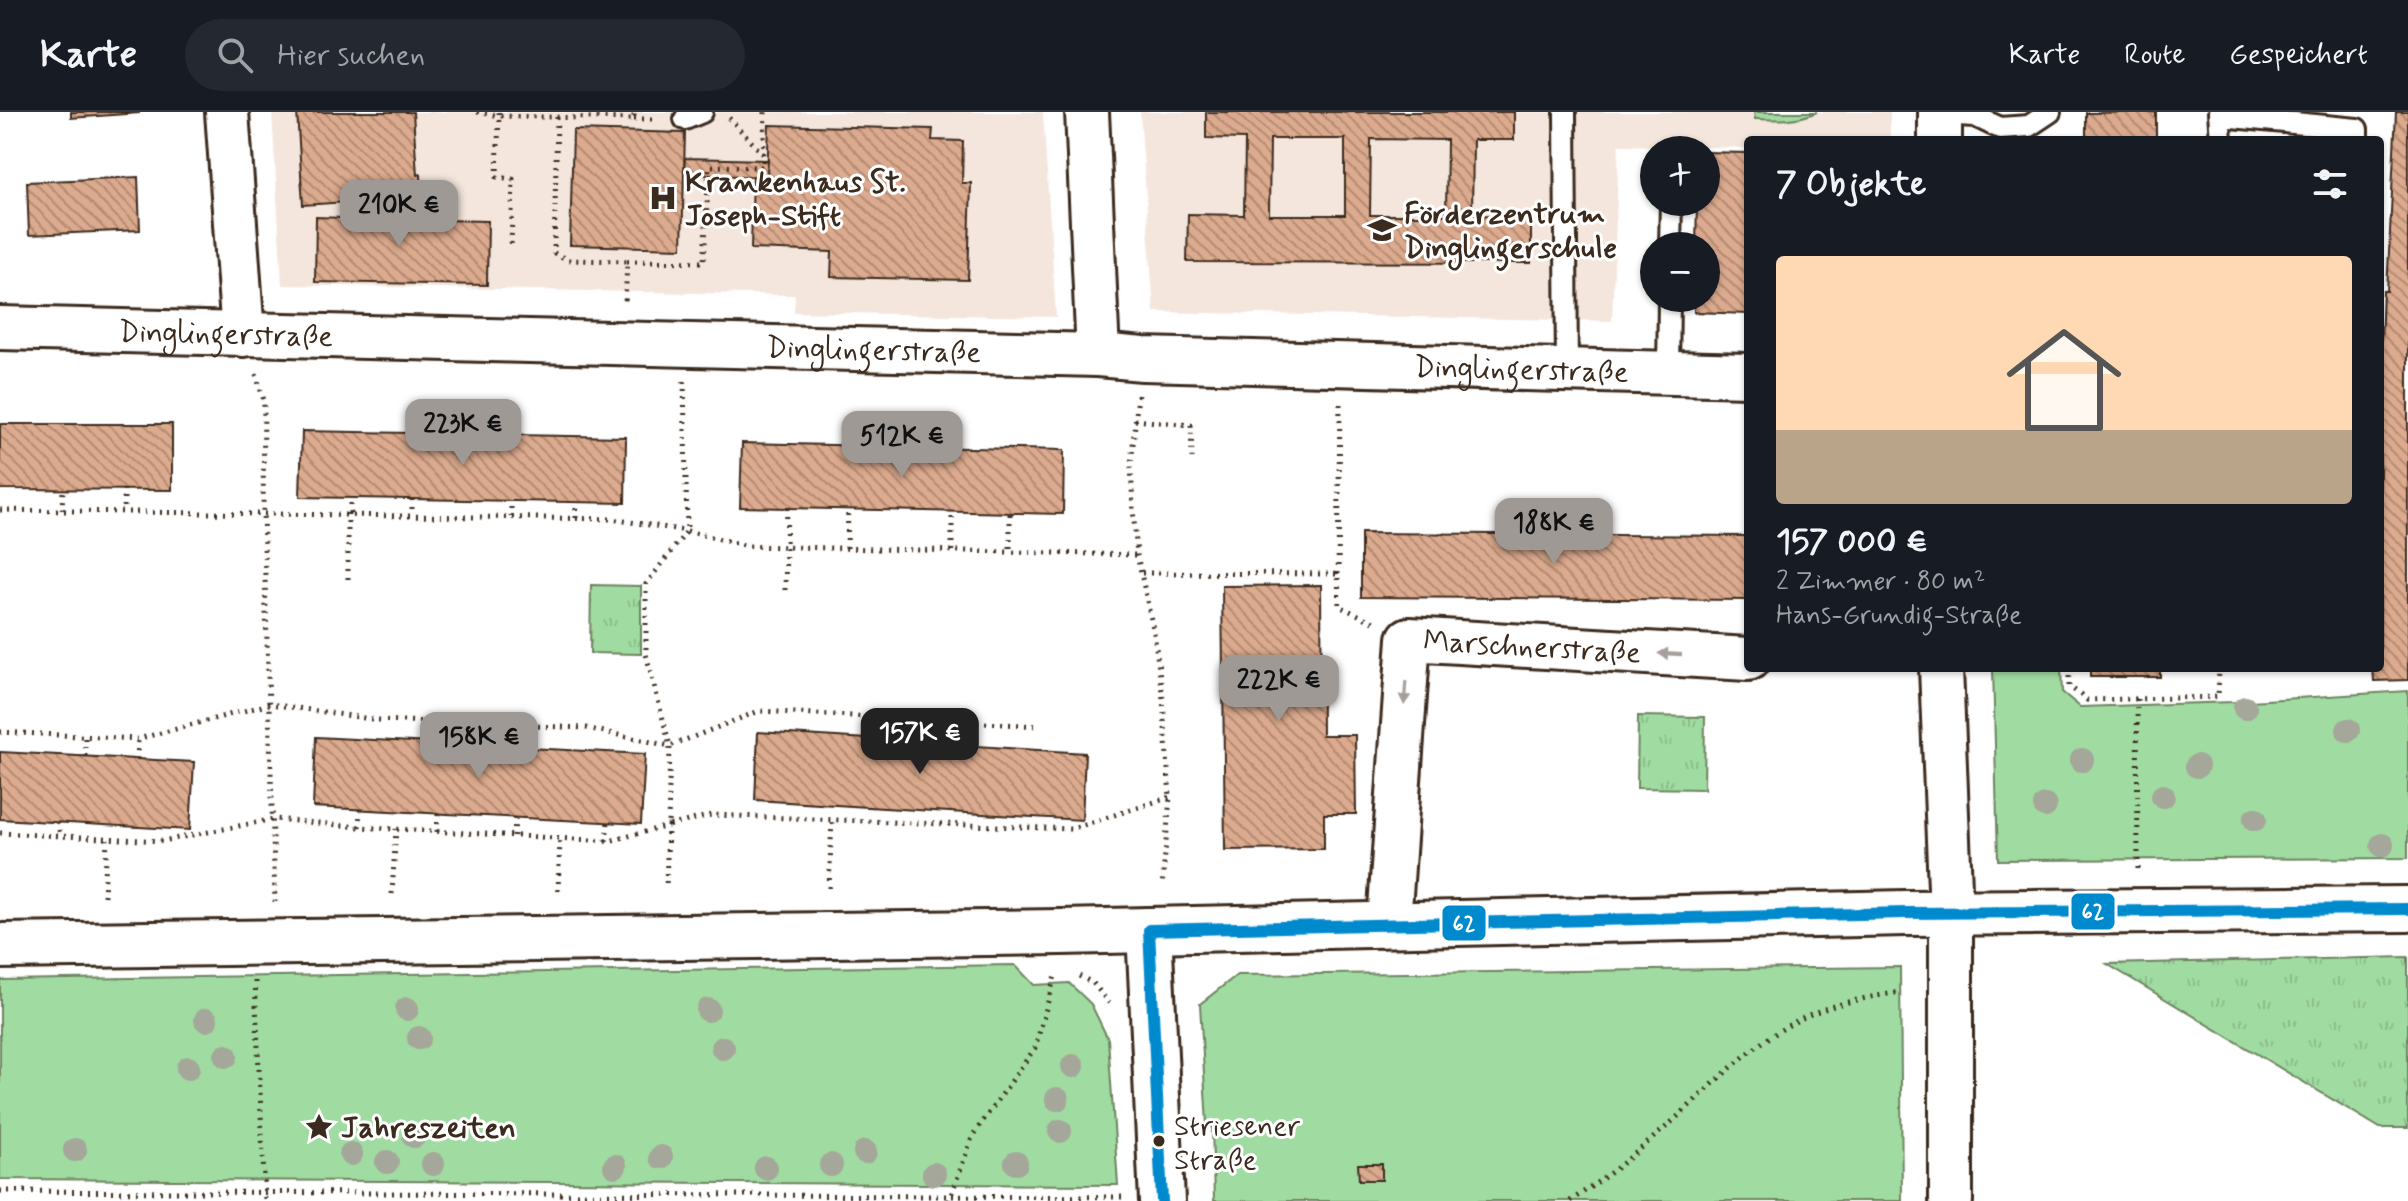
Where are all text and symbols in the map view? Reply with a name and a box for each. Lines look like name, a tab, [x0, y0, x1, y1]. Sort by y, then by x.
search box	[185, 19, 745, 91]
text: Karte	[40, 31, 137, 80]
icon: search	[213, 33, 257, 77]
text: Hier suchen	[277, 36, 425, 75]
text: Karte	[2009, 37, 2080, 74]
text: Route	[2124, 37, 2185, 74]
text: Gespeichert	[2229, 37, 2368, 74]
map controls	[1640, 136, 1720, 312]
button: +	[1640, 136, 1720, 216]
text: 7 Objekte	[1776, 162, 1926, 207]
icon: filters	[2308, 162, 2352, 206]
place label: Krankenhaus St. Joseph-Stift	[685, 163, 906, 236]
pin: 210K €	[334, 180, 464, 248]
hospital icon: Krankenhaus St. Joseph-Stift	[648, 183, 678, 213]
text: 210K €	[358, 189, 440, 223]
place label: Förderzentrum Dinglingerschule	[1404, 195, 1617, 272]
school or university icon: Förderzentrum Dinglingerschule	[1367, 215, 1397, 245]
button: −	[1640, 232, 1720, 312]
icon: home	[1992, 308, 2136, 452]
street label: Dinglingerstraße	[118, 313, 334, 358]
street label: Dinglingerstraße	[766, 329, 981, 373]
street label: Dinglingerstraße	[1414, 348, 1629, 393]
pin: 223K €	[398, 399, 528, 467]
text: 223K €	[423, 408, 503, 442]
pin: 512K €	[837, 411, 967, 479]
text: 512K €	[860, 420, 944, 454]
pin: 188K €	[1489, 498, 1619, 566]
text: 188K €	[1513, 507, 1595, 541]
text: 157 000 €	[1776, 520, 1928, 565]
text: 2 Zimmer · 80 m²	[1776, 565, 1985, 599]
text: Hans-Grundig-Straße	[1776, 599, 2022, 633]
street label: Marschnerstraße	[1422, 622, 1642, 674]
one-way arrow	[1657, 648, 1682, 661]
pin: 222K €	[1214, 655, 1344, 723]
text: 222K €	[1237, 664, 1321, 698]
one-way arrow	[1398, 681, 1411, 706]
pin: 157K €	[855, 708, 985, 776]
pin: 158K €	[414, 712, 544, 780]
text: 157K €	[879, 717, 961, 751]
text: 158K €	[438, 721, 520, 755]
line badge: 62	[2070, 892, 2116, 931]
text: 62	[2082, 899, 2104, 927]
line badge: 62	[1441, 904, 1487, 942]
text: 62	[1453, 911, 1475, 939]
place label: Jahreszeiten	[341, 1109, 516, 1148]
place label: Striesener Straße	[1174, 1109, 1301, 1180]
place icon: Jahreszeiten	[304, 1112, 334, 1142]
marker: Striesener Straße	[1151, 1133, 1167, 1149]

